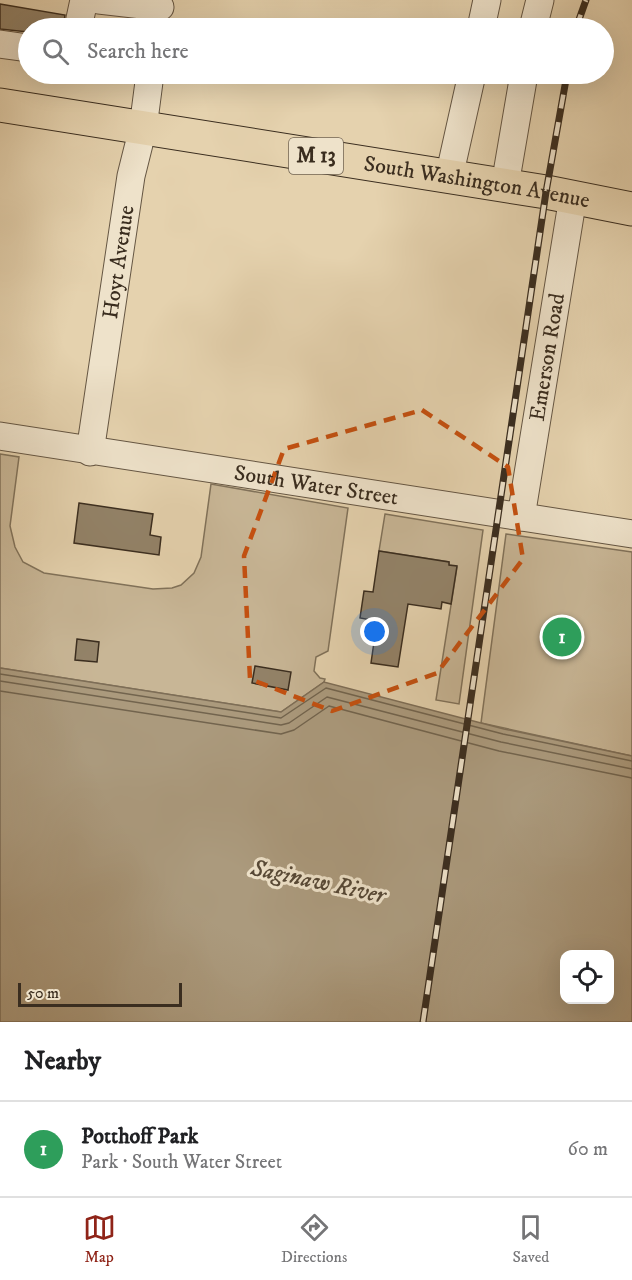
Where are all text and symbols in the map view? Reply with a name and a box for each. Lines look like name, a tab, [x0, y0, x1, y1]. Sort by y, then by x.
search box	[18, 18, 614, 84]
icon: search	[39, 35, 72, 68]
text: Search here	[87, 38, 189, 65]
road number: M 13	[289, 138, 343, 174]
street label: South Washington Avenue	[362, 150, 592, 214]
street label: Hoyt Avenue	[96, 203, 140, 321]
street label: Emerson Road	[523, 291, 571, 423]
street label: South Water Street	[232, 459, 400, 511]
pin: 1	[542, 614, 582, 660]
your location	[360, 617, 389, 646]
water label: Saginaw River	[247, 853, 390, 911]
map controls	[560, 950, 614, 1004]
button: locate	[560, 950, 614, 1004]
scale bar	[18, 980, 182, 1008]
text: 50 m	[27, 983, 59, 1003]
text: Nearby	[24, 1045, 101, 1078]
text: Potthoff Park	[81, 1123, 198, 1150]
text: 1	[40, 1137, 47, 1162]
text: 60 m	[568, 1137, 608, 1162]
text: Park · South Water Street	[81, 1150, 282, 1175]
tab: Map	[83, 1211, 116, 1267]
tab: Directions	[281, 1211, 347, 1267]
tab: Saved	[513, 1211, 549, 1267]

